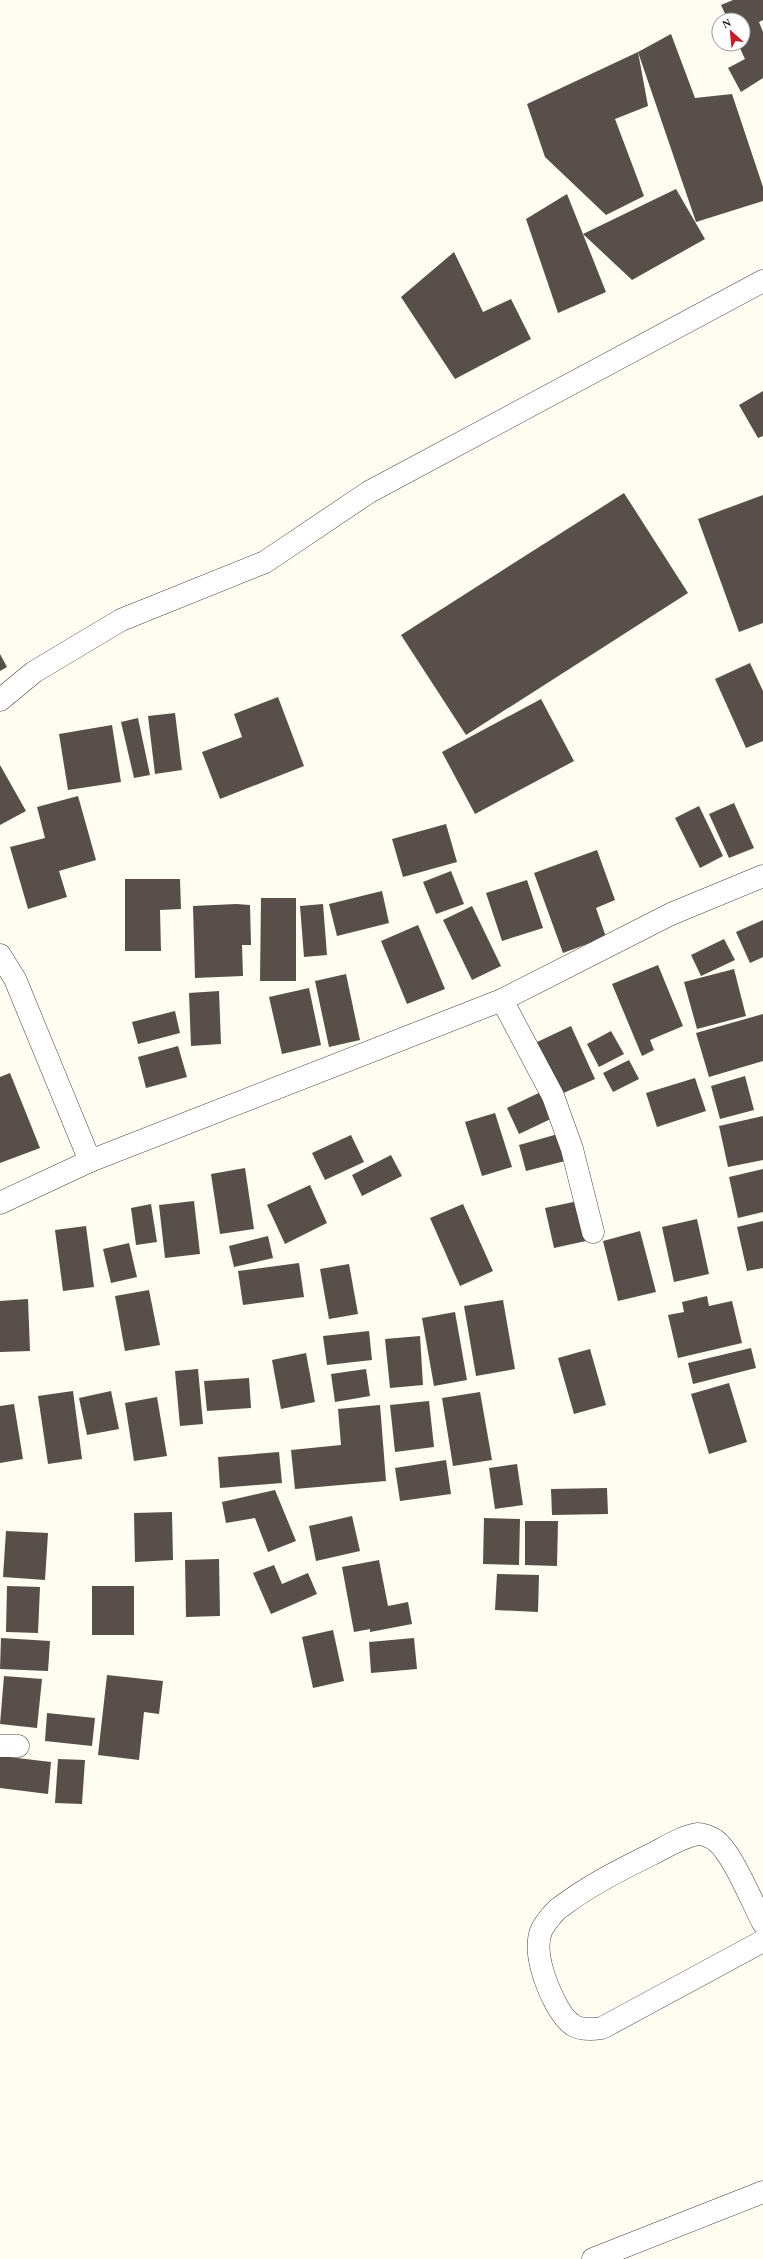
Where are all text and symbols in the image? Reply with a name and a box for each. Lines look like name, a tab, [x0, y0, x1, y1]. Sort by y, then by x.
north arrow	[711, 12, 751, 52]
text: N	[720, 16, 733, 30]

